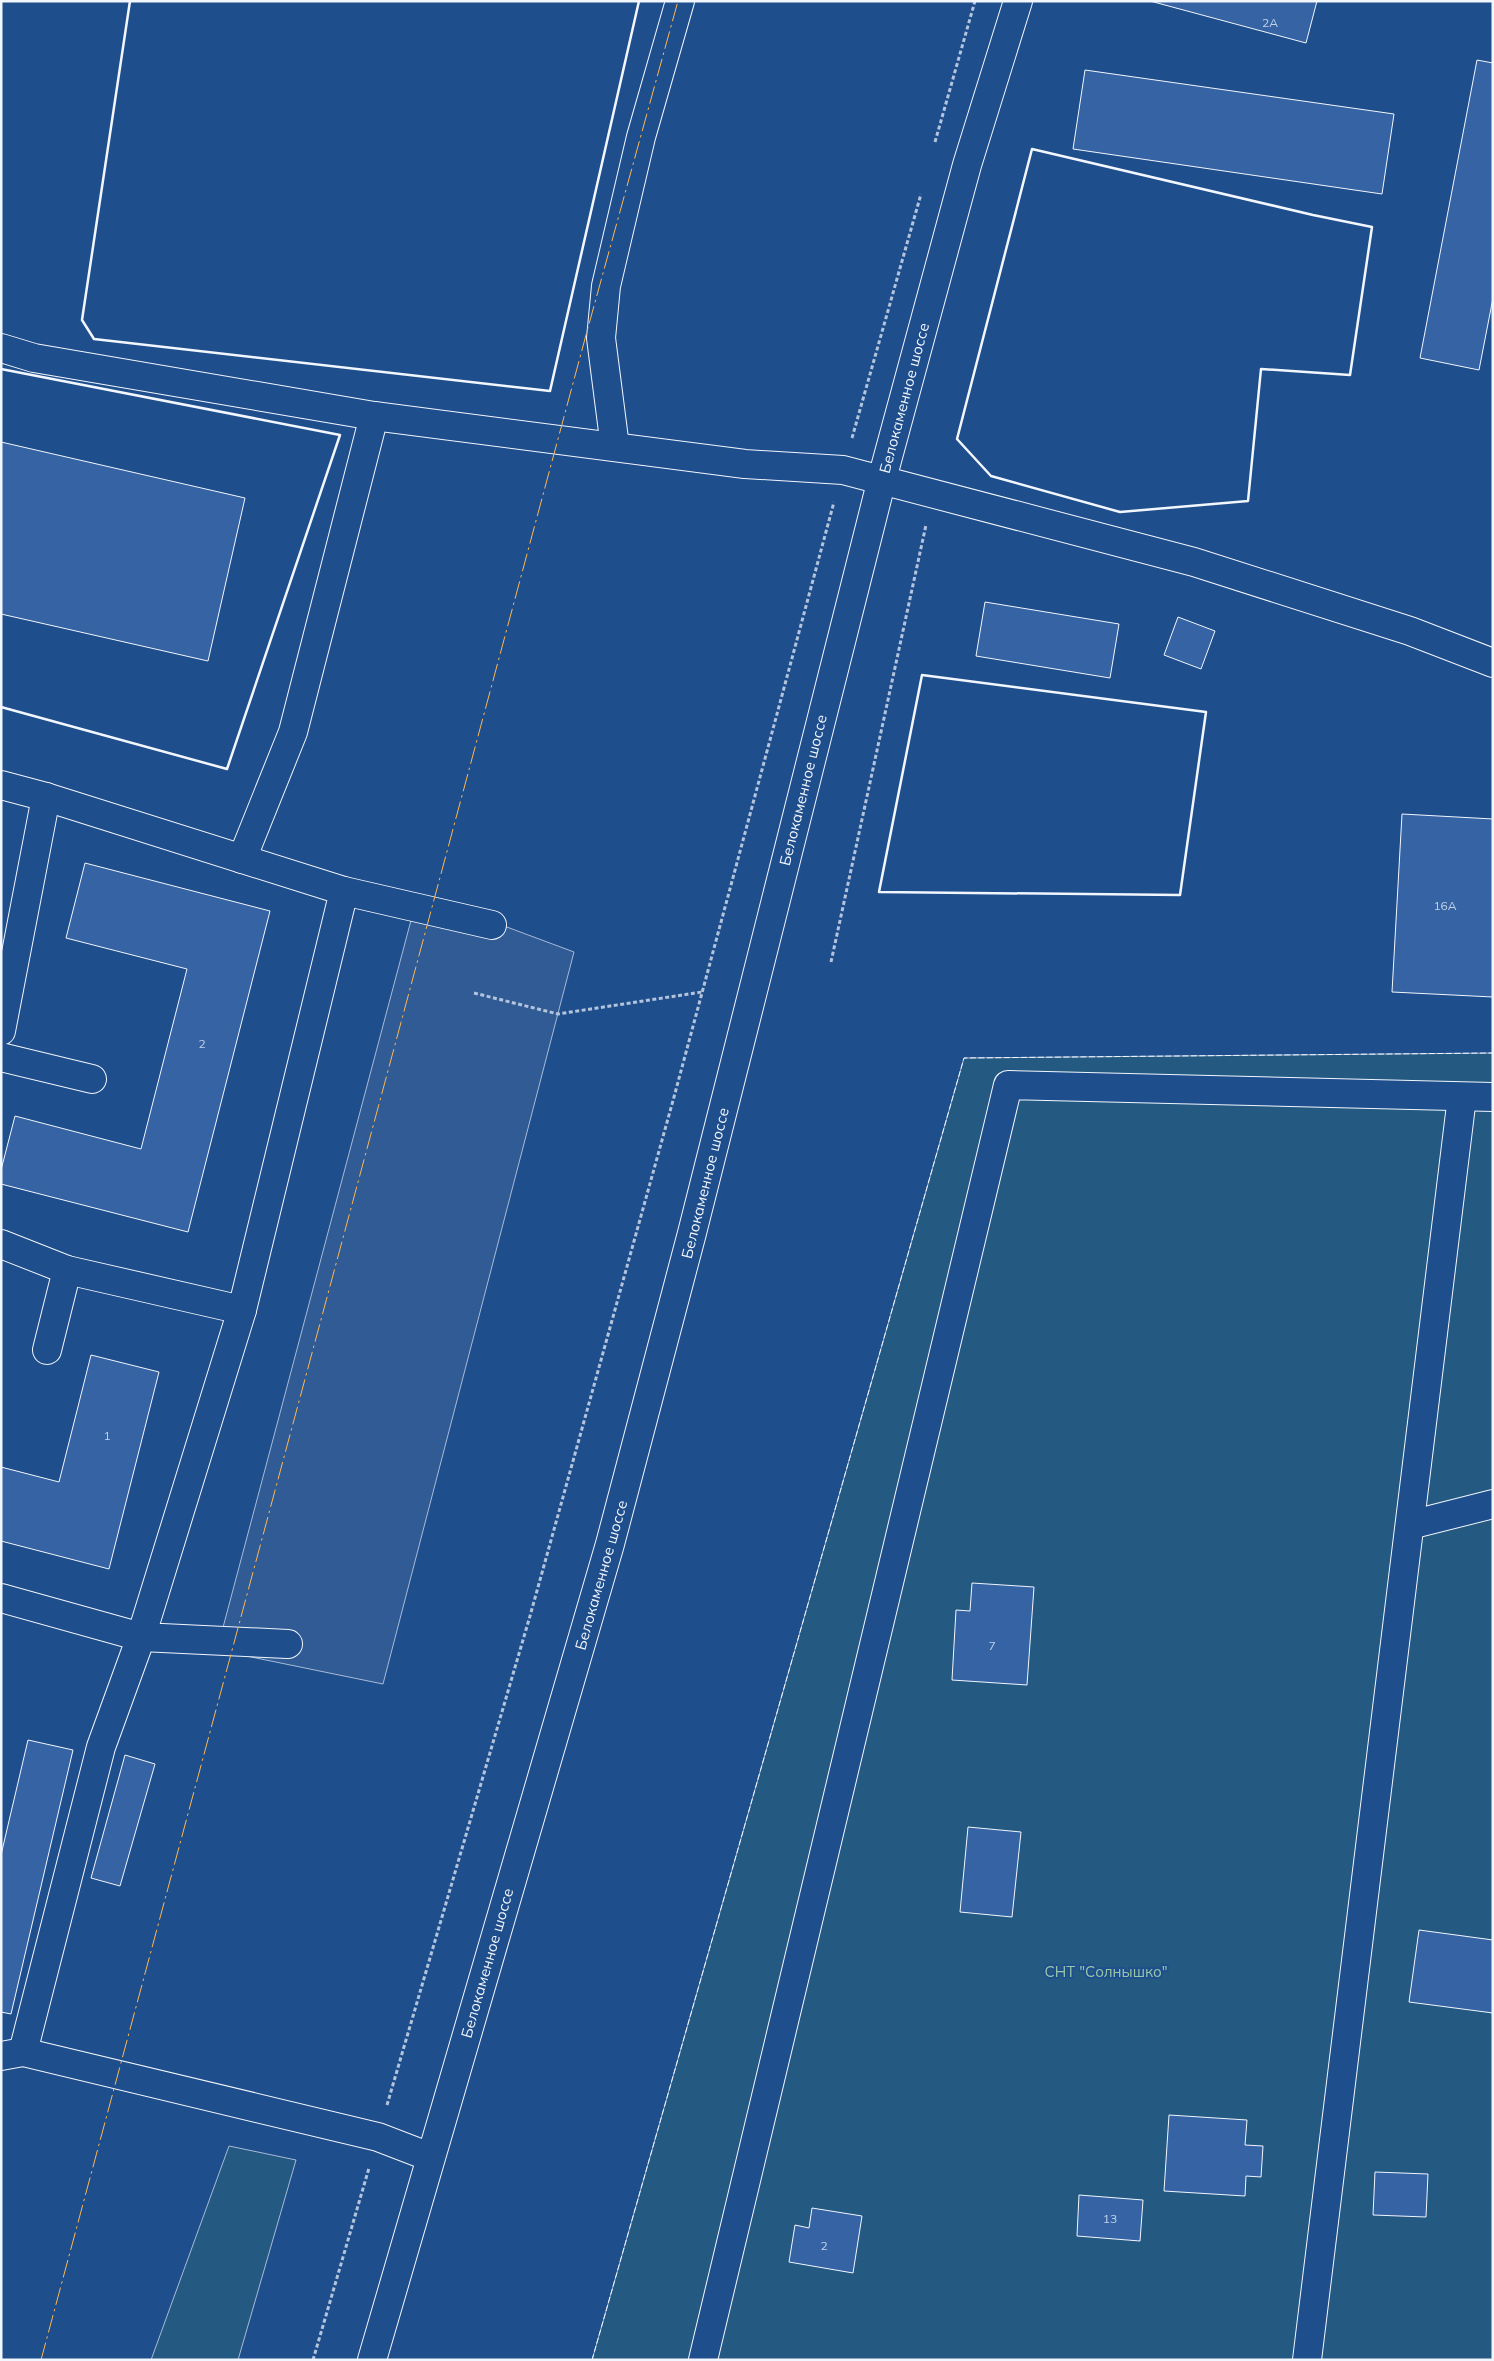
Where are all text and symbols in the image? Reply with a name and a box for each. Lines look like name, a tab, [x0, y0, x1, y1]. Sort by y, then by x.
house number: 2А	[1262, 15, 1278, 30]
street label: Белокаменное шоссе	[875, 321, 933, 475]
street label: Белокаменное шоссе	[775, 713, 831, 867]
house number: 16А	[1433, 898, 1457, 913]
house number: 2	[198, 1036, 206, 1051]
street label: Белокаменное шоссе	[677, 1106, 733, 1260]
house number: 1	[103, 1428, 111, 1443]
street label: Белокаменное шоссе	[571, 1498, 631, 1652]
house number: 7	[988, 1638, 996, 1653]
street label: Белокаменное шоссе	[457, 1886, 517, 2040]
park label: СНТ "Солнышко"	[1044, 1962, 1168, 1981]
house number: 13	[1103, 2211, 1117, 2226]
house number: 2	[820, 2238, 828, 2253]

